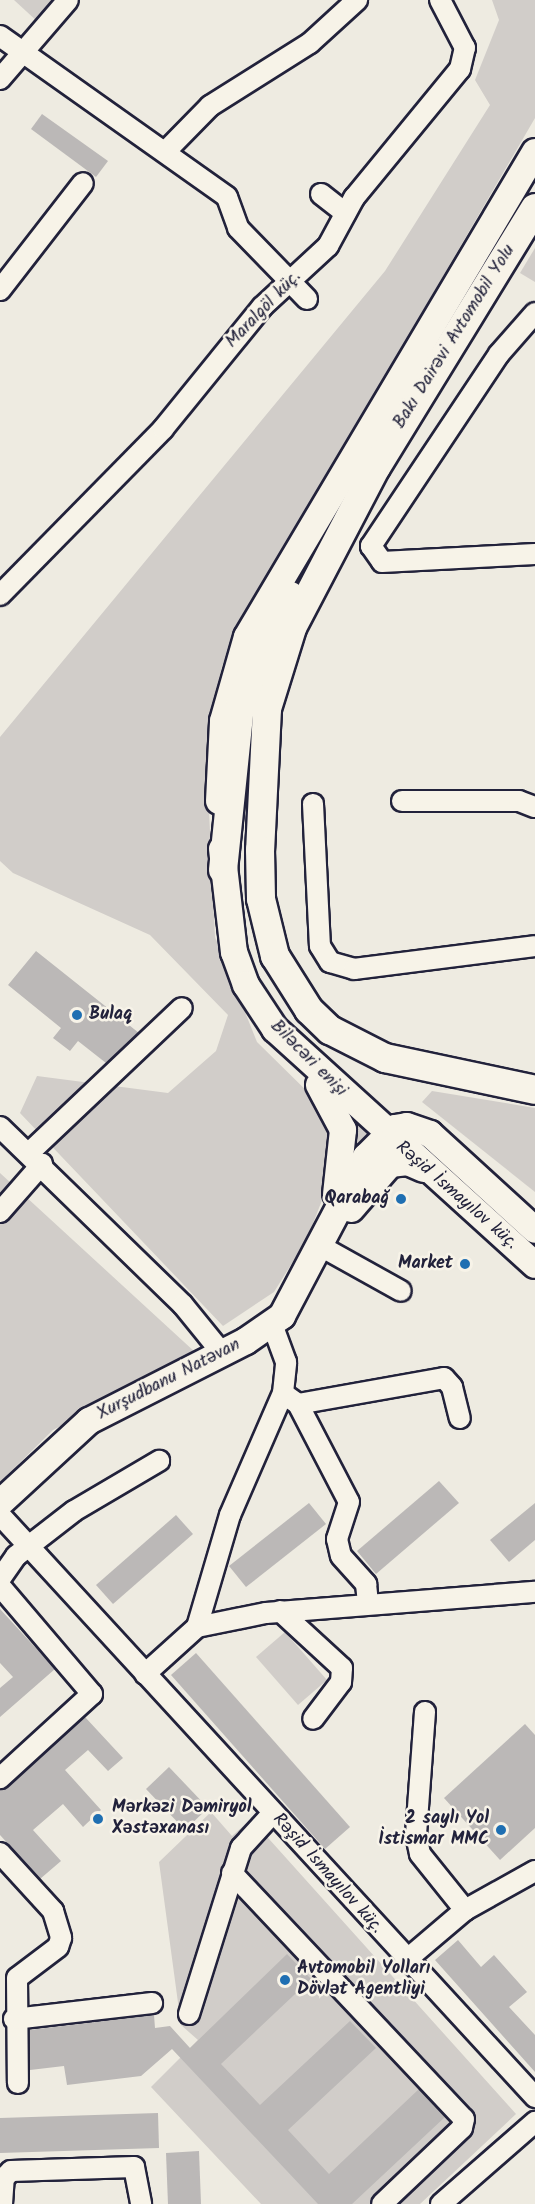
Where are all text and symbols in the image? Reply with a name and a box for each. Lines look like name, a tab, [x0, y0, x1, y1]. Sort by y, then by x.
street label: Bakı Dairəvi Avtomobil Yolu	[389, 241, 521, 433]
street label: Maralgöl küç.	[222, 267, 306, 353]
place label: Bulaq	[89, 1004, 132, 1026]
marker: Bulaq	[70, 1008, 84, 1022]
street label: Biləcəri enişi	[265, 1016, 351, 1102]
street label: Rəşid İsmayılov küç.	[391, 1137, 521, 1255]
place label: Qarabağ	[324, 1188, 389, 1210]
marker: Qarabağ	[394, 1192, 408, 1206]
place label: Market	[398, 1253, 453, 1275]
marker: Market	[458, 1257, 472, 1271]
street label: Xurşudbanu Natəvan	[94, 1335, 244, 1425]
place label: Mərkəzi Dəmiryol Xəstəxanası	[112, 1798, 252, 1840]
street label: Rəşid İsmayılov küç.	[267, 1809, 387, 1939]
place label: 2 saylı Yol İstismar MMC	[378, 1809, 489, 1852]
marker: Mərkəzi Dəmiryol Xəstəxanası	[89, 1810, 107, 1828]
marker: 2 saylı Yol İstismar MMC	[494, 1823, 508, 1837]
place label: Avtomobil Yolları Dövlət Agentliyi	[297, 1959, 430, 2002]
marker: Avtomobil Yolları Dövlət Agentliyi	[278, 1973, 292, 1987]

